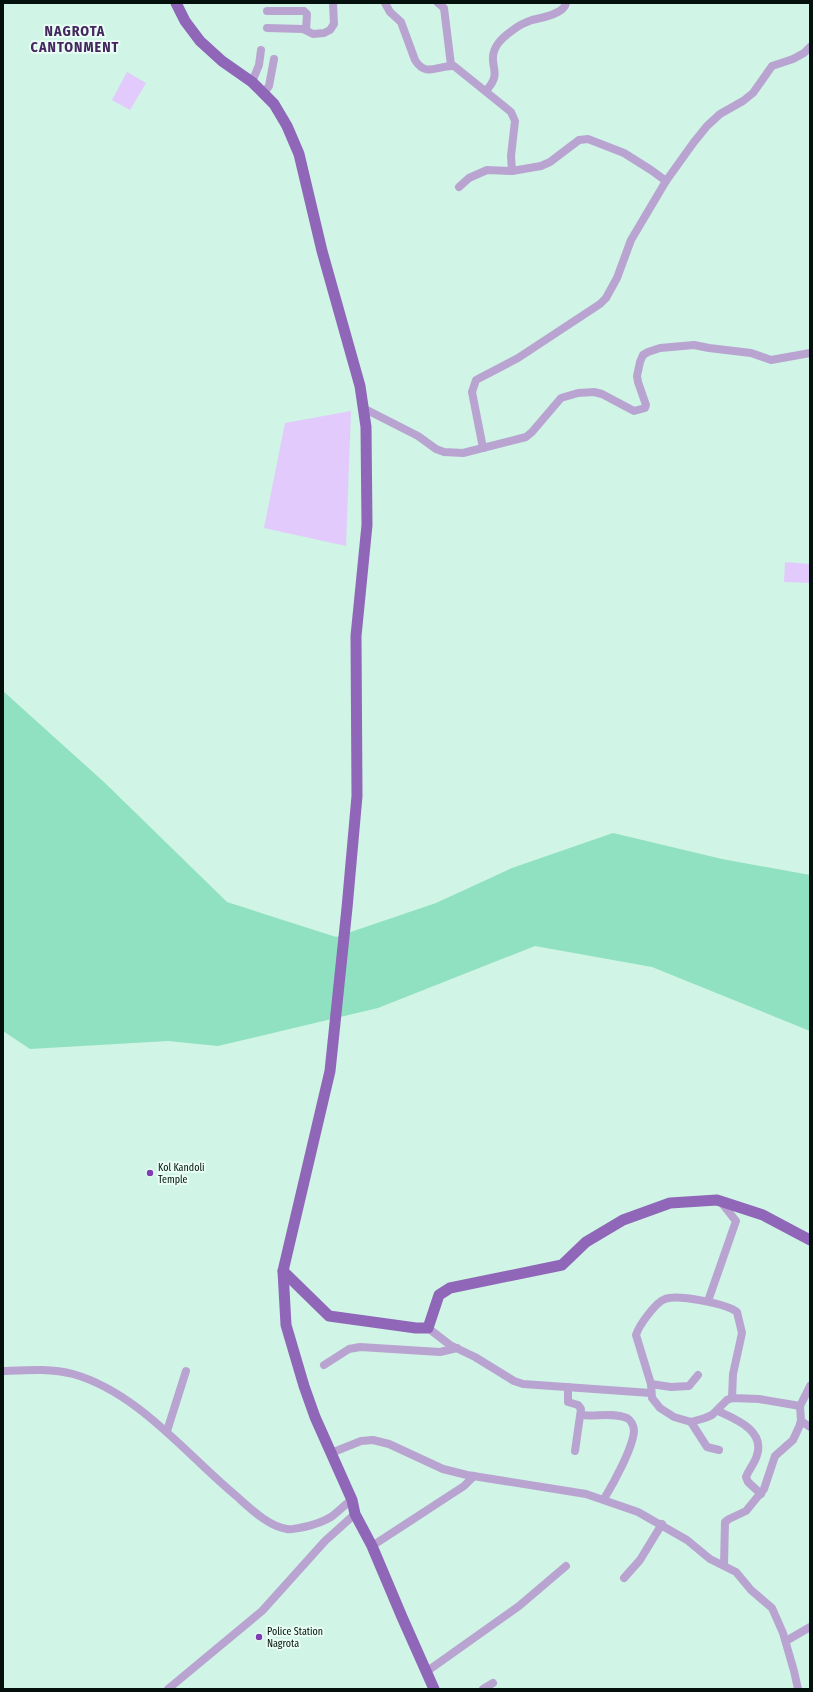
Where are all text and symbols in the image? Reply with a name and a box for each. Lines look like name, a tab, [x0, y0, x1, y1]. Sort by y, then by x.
district label: NAGROTA CANTONMENT	[31, 23, 119, 56]
place label: Kol Kandoli Temple	[158, 1162, 205, 1186]
marker: Kol Kandoli Temple	[145, 1168, 155, 1178]
place label: Police Station Nagrota	[267, 1626, 323, 1650]
marker: Police Station Nagrota	[254, 1632, 264, 1642]

